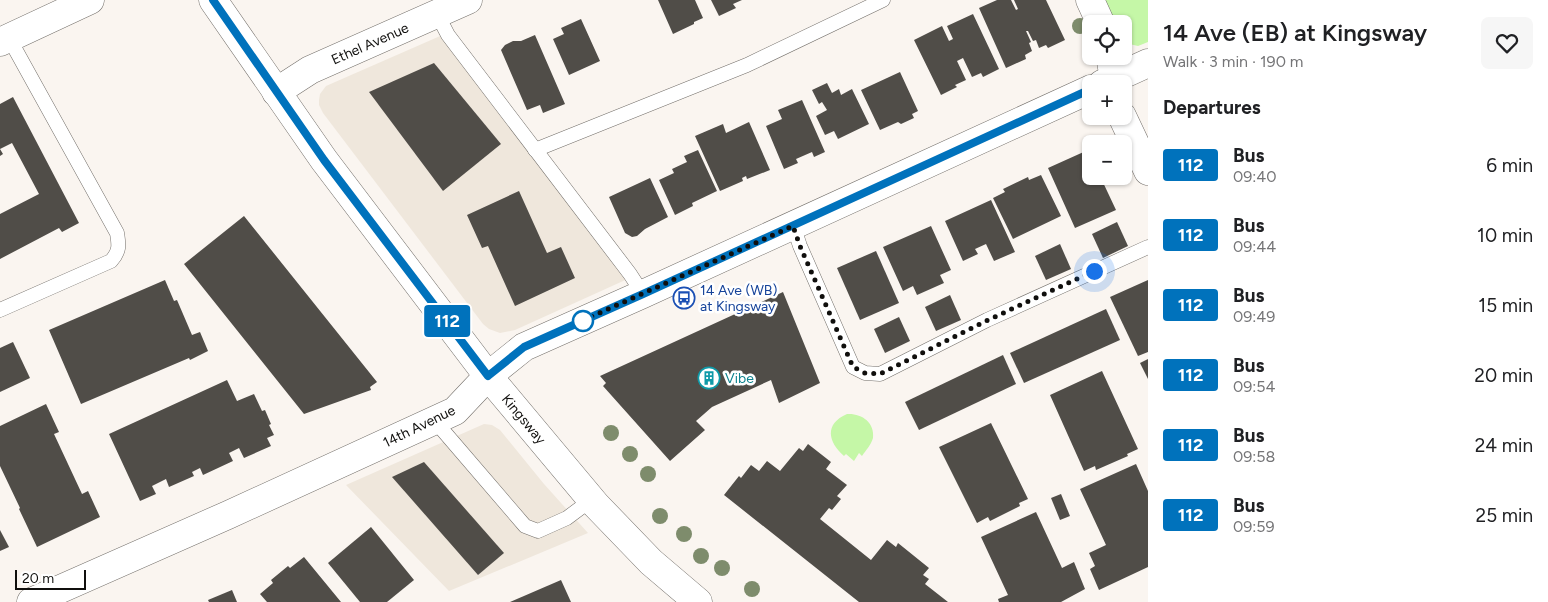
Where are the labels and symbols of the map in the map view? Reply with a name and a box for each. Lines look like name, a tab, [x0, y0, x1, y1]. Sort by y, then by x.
street label: Ethel Avenue	[329, 19, 412, 69]
your location	[1082, 259, 1107, 284]
place label: 14 Ave (WB) at Kingsway	[700, 282, 777, 315]
bus stop icon: 14 Ave (WB) at Kingsway	[672, 286, 696, 310]
line badge: 112	[418, 305, 476, 337]
unlabelled marker	[572, 310, 594, 332]
building icon: Vibe	[697, 366, 721, 390]
place label: Vibe	[725, 370, 754, 387]
street label: Kingsway	[498, 391, 550, 448]
street label: 14th Avenue	[380, 401, 458, 451]
scale bar	[15, 567, 86, 590]

